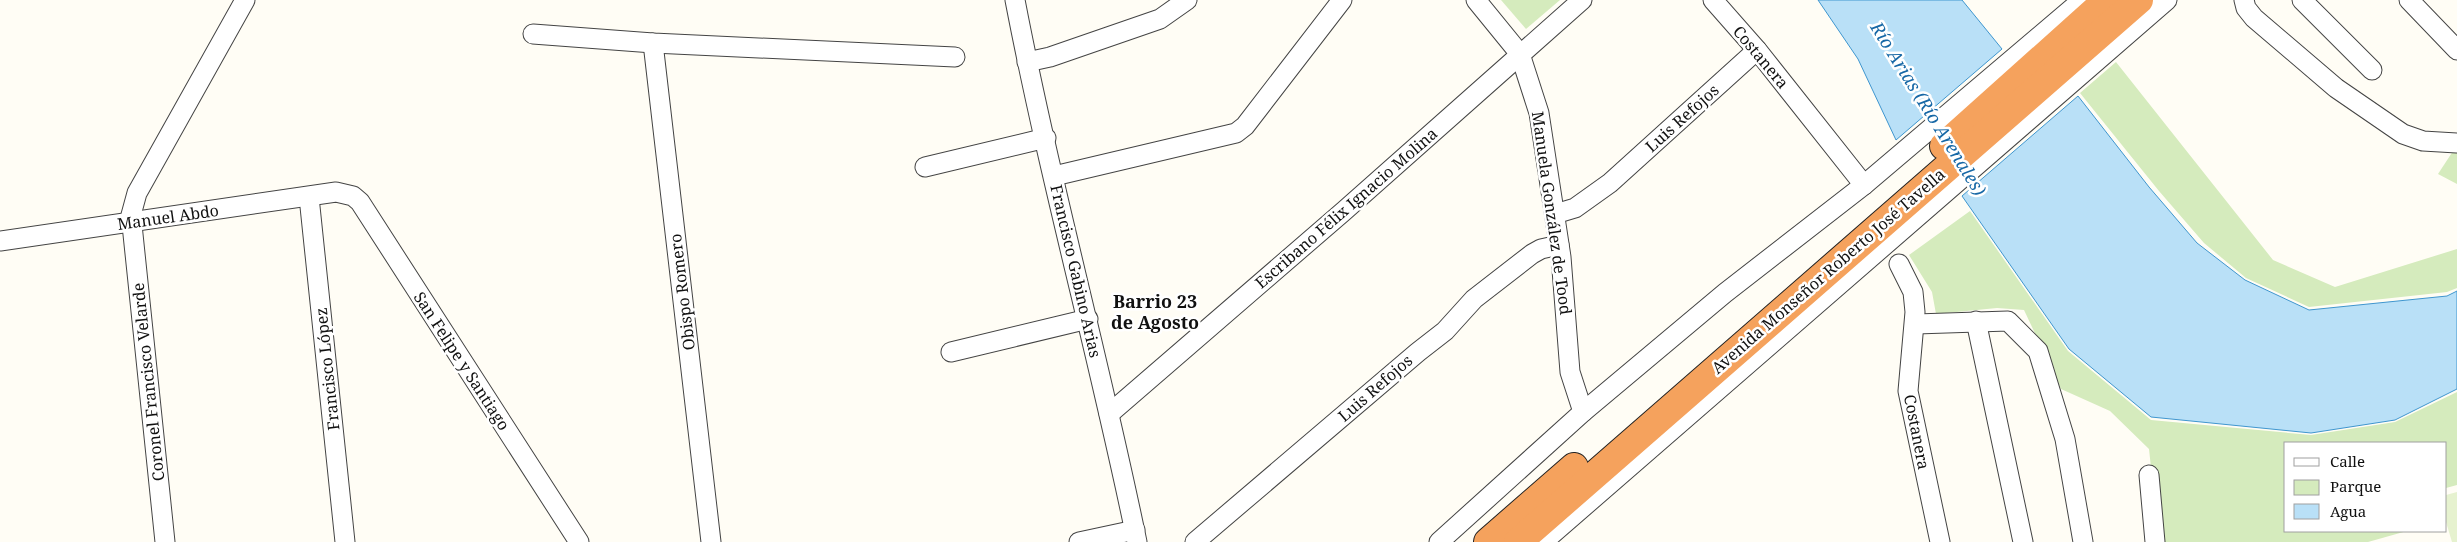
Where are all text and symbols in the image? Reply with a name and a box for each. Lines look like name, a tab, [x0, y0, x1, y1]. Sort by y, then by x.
water label: Río Arias (Río Arenales)	[1865, 16, 1992, 200]
street label: Costanera	[1728, 21, 1794, 93]
street label: Luis Refojos	[1640, 79, 1724, 157]
street label: Manuela González de Tood	[1527, 110, 1577, 316]
street label: Escribano Félix Ignacio Molina	[1250, 123, 1442, 293]
street label: Avenida Monseñor Roberto José Tavella	[1707, 163, 1949, 379]
street label: Francisco Gabino Arias	[1045, 182, 1107, 360]
street label: Manuel Abdo	[116, 199, 220, 235]
street label: Obispo Romero	[664, 232, 700, 352]
street label: Coronel Francisco Velarde	[127, 282, 169, 482]
street label: San Felipe y Santiago	[409, 287, 515, 435]
district label: Barrio 23 de Agosto	[1111, 289, 1199, 334]
street label: Francisco López	[310, 307, 344, 431]
street label: Luis Refojos	[1333, 349, 1417, 427]
street label: Costanera	[1899, 393, 1935, 471]
legend	[2284, 442, 2447, 532]
text: Calle	[2330, 451, 2365, 471]
text: Parque	[2330, 476, 2381, 496]
text: Agua	[2330, 501, 2366, 521]

